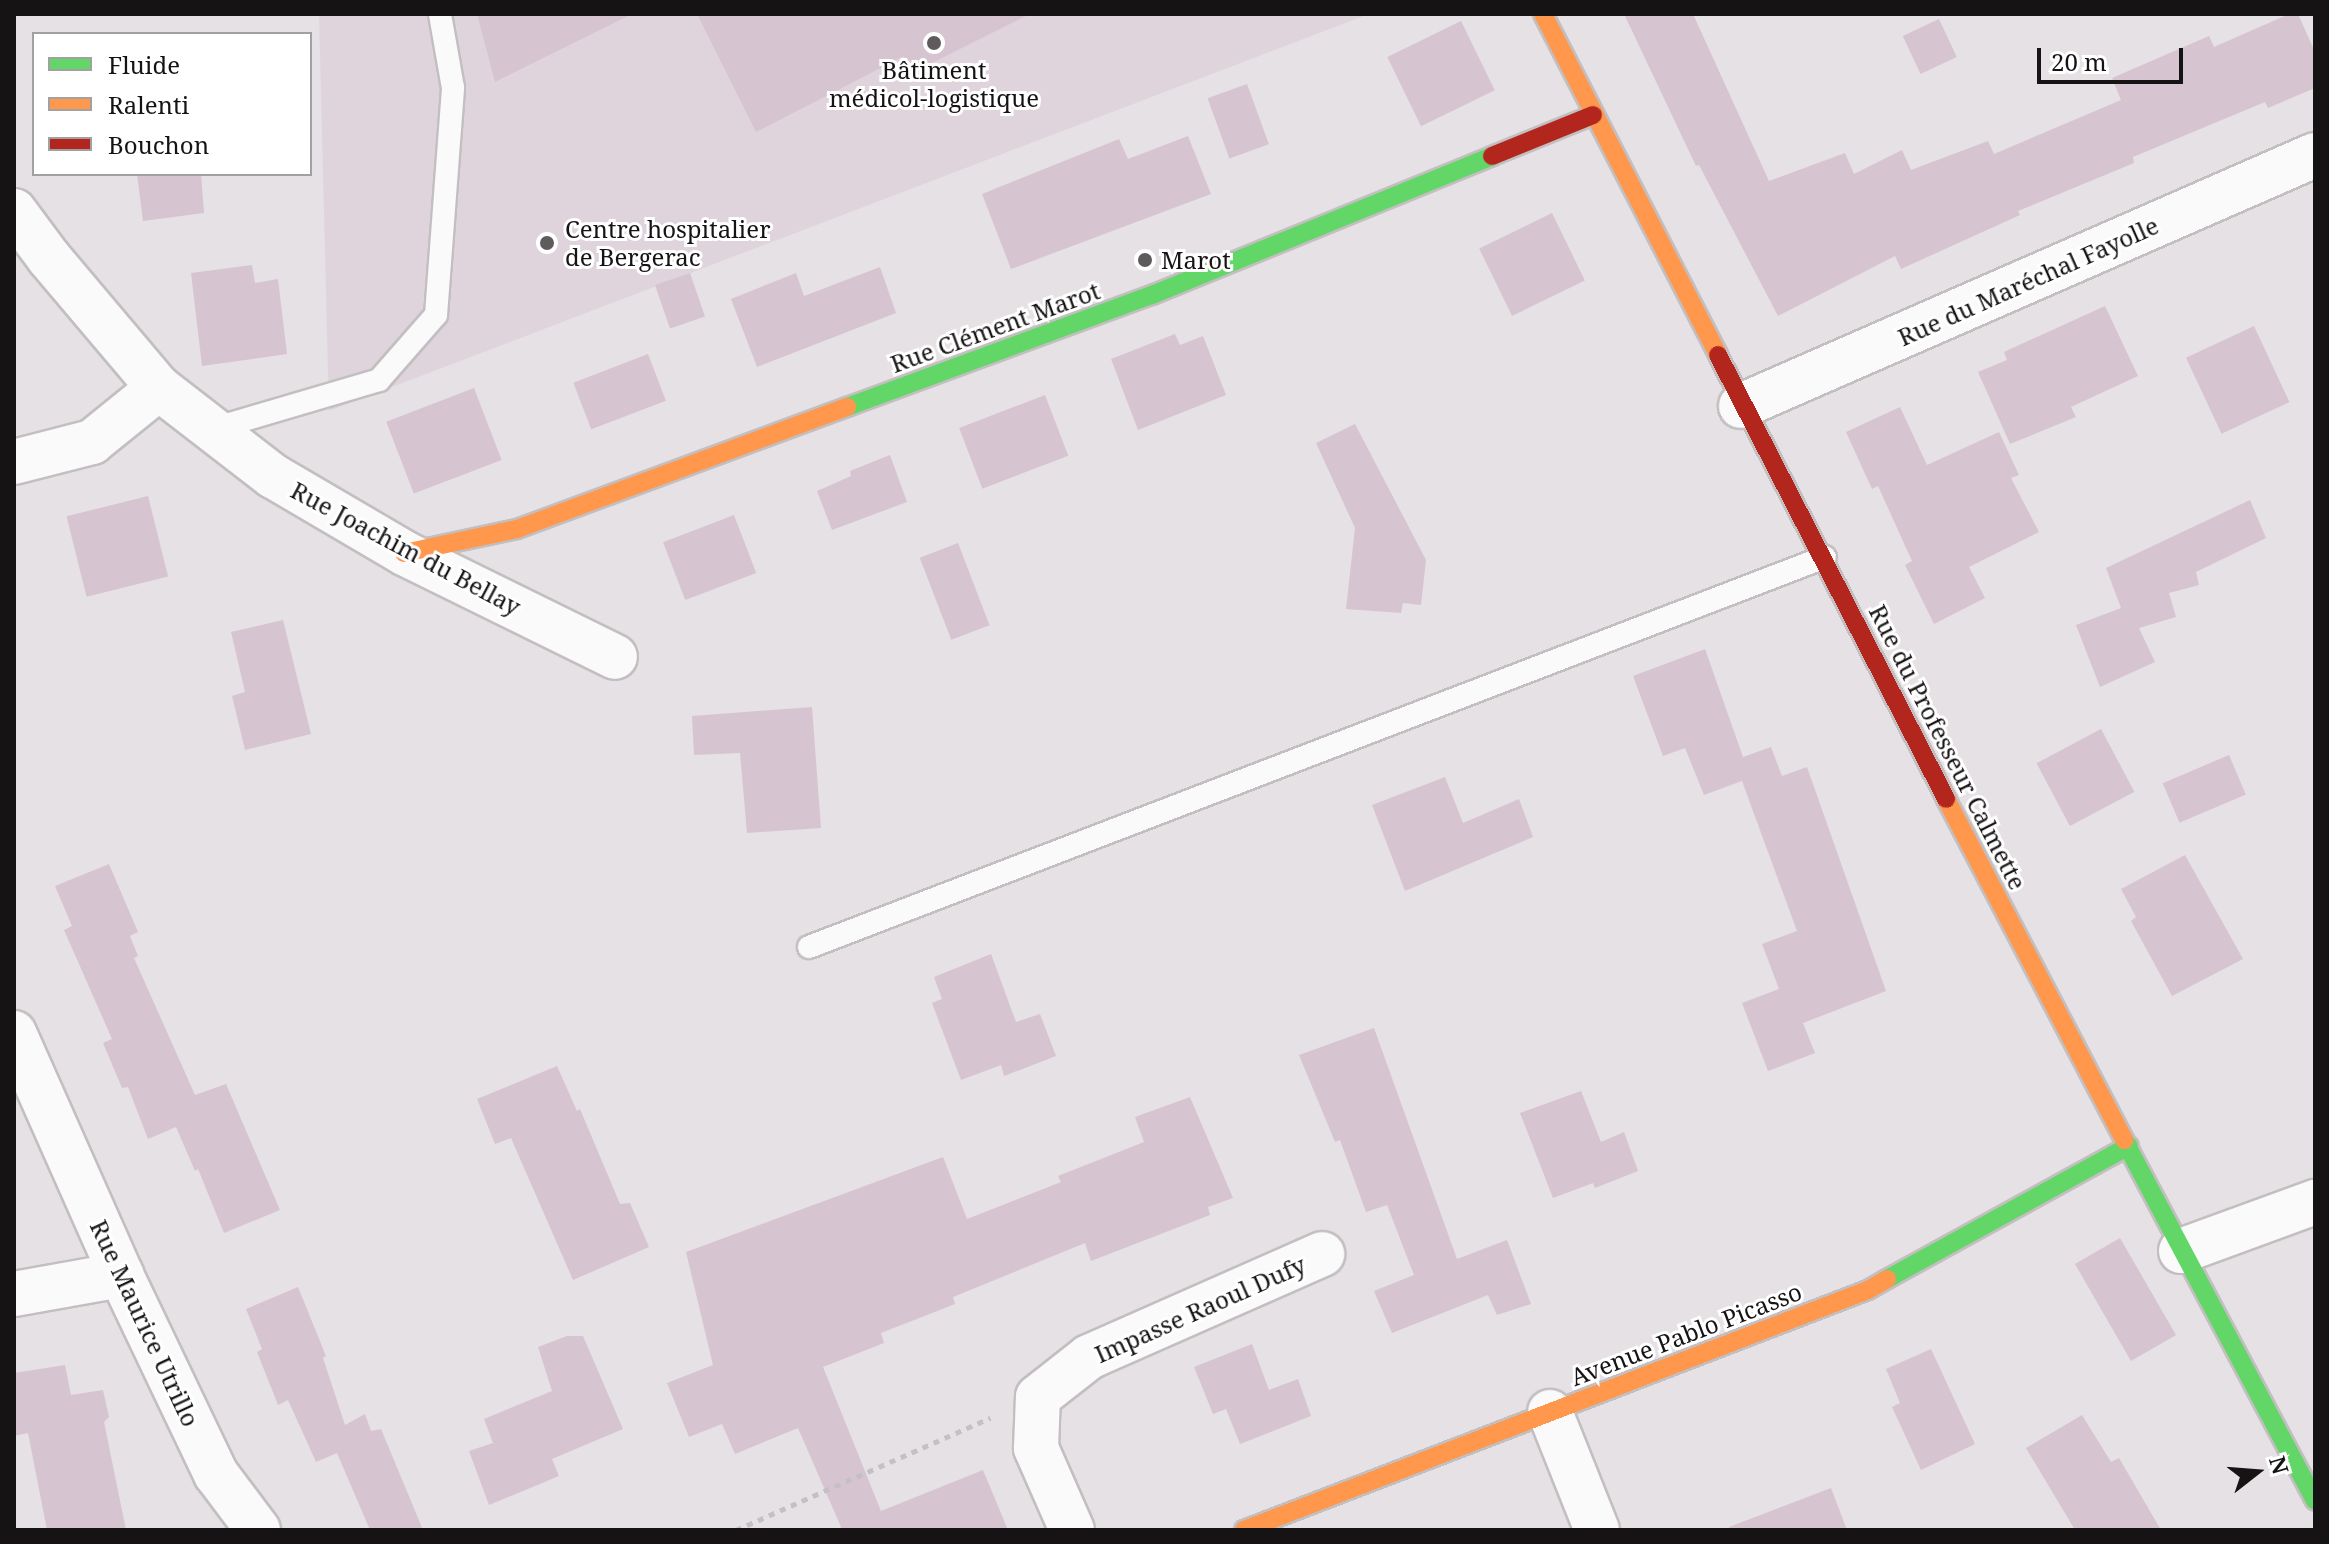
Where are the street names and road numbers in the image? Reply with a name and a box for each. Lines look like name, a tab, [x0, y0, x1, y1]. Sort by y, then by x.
street label: Rue du Maréchal Fayolle	[1893, 210, 2163, 352]
street label: Rue Clément Marot	[887, 276, 1103, 378]
street label: Rue Joachim du Bellay	[286, 475, 526, 621]
street label: Rue du Professeur Calmette	[1863, 600, 2033, 894]
street label: Rue Maurice Utrillo	[84, 1215, 206, 1431]
street label: Impasse Raoul Dufy	[1090, 1250, 1310, 1368]
street label: Avenue Pablo Picasso	[1566, 1277, 1806, 1391]

